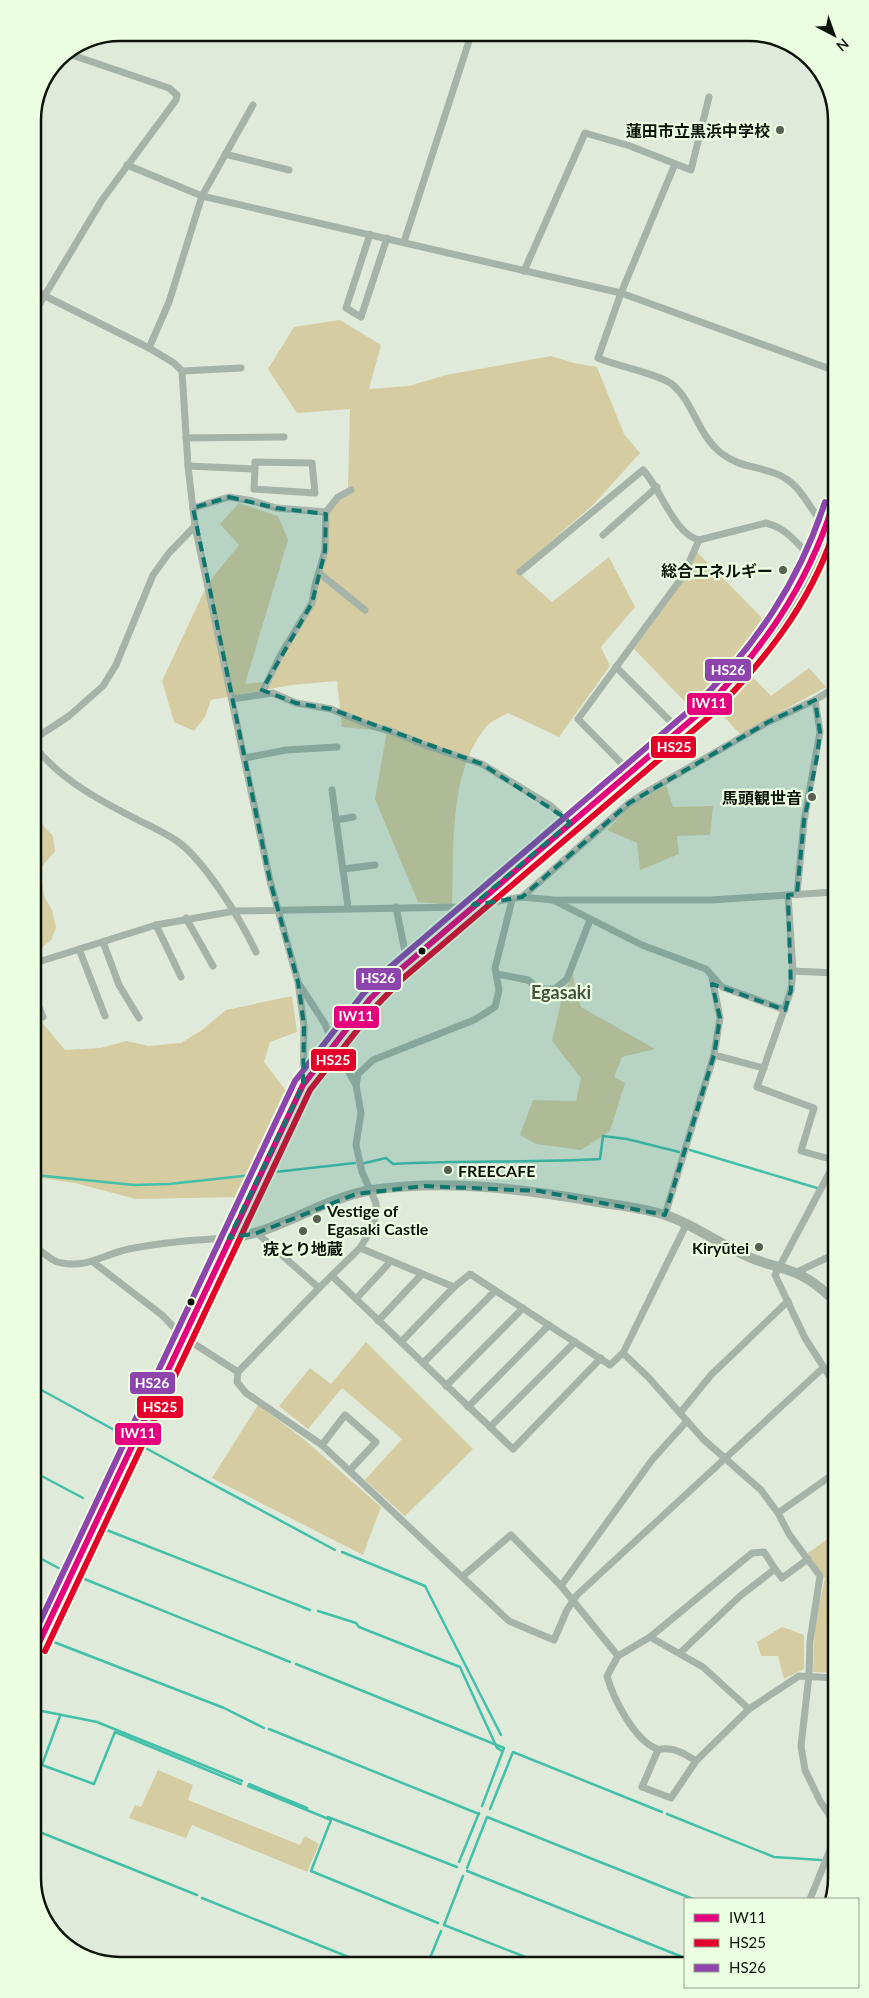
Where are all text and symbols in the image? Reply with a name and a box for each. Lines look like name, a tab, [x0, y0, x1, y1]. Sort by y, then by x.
north arrow	[809, 10, 859, 60]
text: N	[833, 35, 853, 55]
place label: 蓮田市立黒浜中学校	[626, 121, 770, 140]
marker: 蓮田市立黒浜中学校	[774, 124, 786, 136]
place label: 総合エネルギー	[661, 561, 773, 580]
marker: 総合エネルギー	[777, 564, 789, 576]
line badge: HS26	[704, 658, 752, 682]
text: HS26	[711, 661, 745, 678]
line badge: IW11	[686, 692, 733, 716]
text: IW11	[691, 694, 727, 711]
line badge: HS25	[650, 735, 697, 759]
text: HS25	[657, 738, 691, 755]
place label: 馬頭観世音	[722, 788, 802, 807]
marker: 馬頭観世音	[806, 791, 818, 803]
unlabelled marker	[417, 946, 427, 956]
line badge: HS26	[355, 967, 402, 991]
text: HS26	[361, 969, 395, 986]
district label: Egasaki	[531, 981, 591, 1003]
line badge: IW11	[333, 1005, 380, 1029]
text: IW11	[338, 1007, 374, 1024]
line badge: HS25	[310, 1048, 357, 1072]
text: HS25	[316, 1051, 350, 1068]
place label: FREECAFE	[458, 1161, 535, 1180]
marker: FREECAFE	[442, 1164, 454, 1176]
place label: Vestige of Egasaki Castle	[326, 1201, 429, 1238]
marker: Vestige of Egasaki Castle	[311, 1213, 323, 1225]
marker: 疣とり地蔵	[297, 1225, 309, 1237]
place label: Kiryūtei	[692, 1238, 749, 1257]
place label: 疣とり地蔵	[263, 1239, 343, 1258]
marker: Kiryūtei	[753, 1241, 765, 1253]
unlabelled marker	[186, 1297, 196, 1307]
line badge: HS26	[129, 1371, 176, 1395]
text: HS26	[135, 1374, 169, 1391]
line badge: HS25	[136, 1395, 184, 1419]
text: HS25	[143, 1398, 177, 1415]
line badge: IW11	[114, 1422, 162, 1446]
text: IW11	[120, 1424, 156, 1441]
legend	[684, 1898, 859, 1988]
text: IW11	[729, 1908, 766, 1926]
text: HS25	[729, 1933, 766, 1951]
text: HS26	[729, 1958, 766, 1976]

